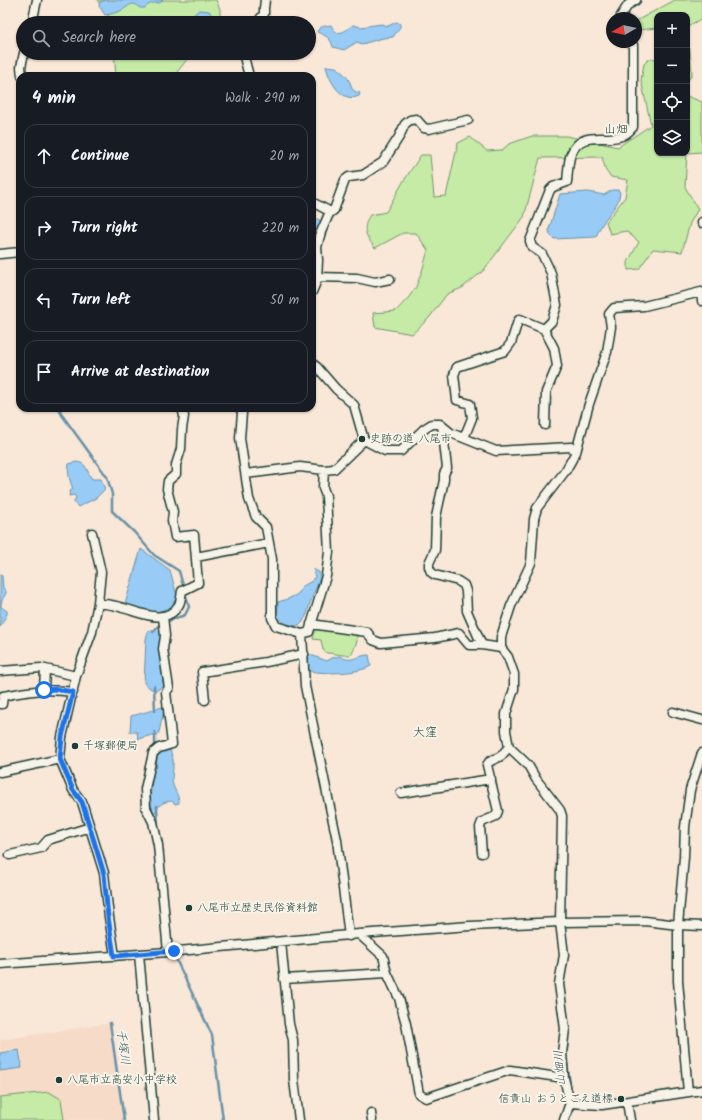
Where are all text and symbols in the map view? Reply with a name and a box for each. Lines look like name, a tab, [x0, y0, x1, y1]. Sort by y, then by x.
north arrow	[606, 12, 642, 48]
map controls	[654, 12, 690, 156]
button: +	[654, 12, 690, 48]
search box	[16, 16, 316, 60]
text: Search here	[62, 26, 136, 50]
icon: search	[30, 27, 52, 49]
button: −	[654, 48, 690, 84]
button: locate	[654, 84, 690, 120]
text: 4 min	[32, 85, 76, 112]
text: Walk · 290 m	[225, 88, 300, 109]
district label: 山畑	[604, 120, 628, 139]
button: layers	[654, 120, 690, 156]
text: Continue	[71, 144, 129, 168]
icon: ahead	[33, 145, 55, 167]
text: 20 m	[269, 146, 299, 167]
text: Turn right	[71, 216, 138, 240]
icon: right	[33, 217, 55, 239]
text: 220 m	[262, 218, 299, 239]
text: Turn left	[71, 288, 131, 312]
icon: left	[33, 289, 55, 311]
text: 50 m	[270, 290, 299, 311]
text: Arrive at destination	[71, 360, 210, 384]
icon: arrive	[33, 361, 55, 383]
place label: 史跡の道 八尾市	[370, 430, 451, 448]
marker: 史跡の道 八尾市	[357, 434, 367, 444]
route start	[35, 681, 53, 699]
district label: 大窪	[413, 723, 437, 742]
place label: 千塚郵便局	[83, 737, 138, 755]
marker: 千塚郵便局	[70, 741, 80, 751]
place label: 八尾市立歴史民俗資料館	[197, 899, 318, 917]
marker: 八尾市立歴史民俗資料館	[184, 903, 194, 913]
route end	[165, 942, 183, 960]
water label: 千塚川	[111, 1028, 135, 1066]
water label: 山畑川	[549, 1049, 571, 1087]
place label: 八尾市立高安小中学校	[67, 1071, 177, 1089]
marker: 八尾市立高安小中学校	[54, 1075, 64, 1085]
place label: 信貴山 おうとごえ道標	[499, 1090, 613, 1108]
marker: 信貴山 おうとごえ道標	[616, 1094, 626, 1104]

